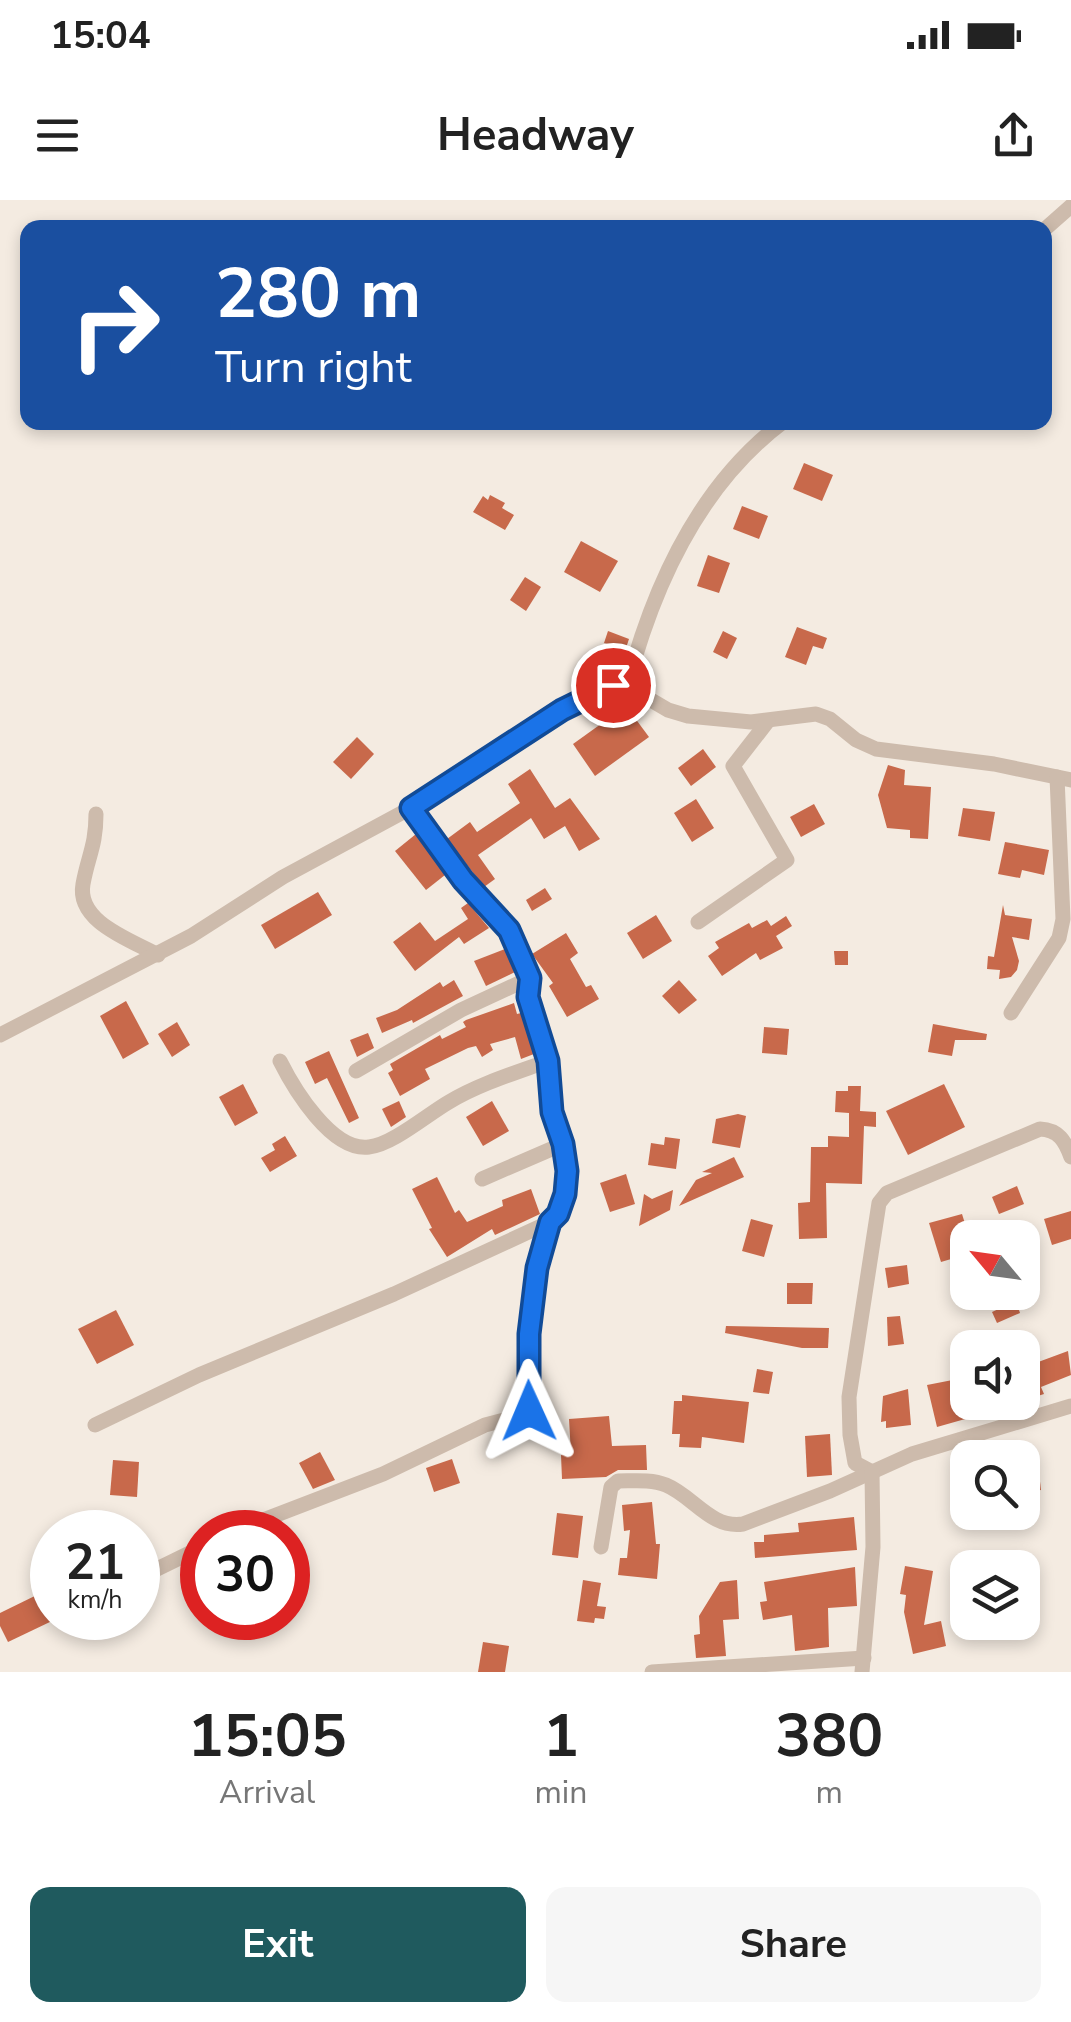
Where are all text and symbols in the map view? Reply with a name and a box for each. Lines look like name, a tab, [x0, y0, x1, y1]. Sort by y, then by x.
text: 15:04	[50, 10, 151, 61]
text: Headway	[437, 105, 634, 166]
icon: menu	[30, 108, 85, 163]
icon: share	[986, 108, 1041, 163]
text: 280 m	[215, 246, 421, 342]
icon: right	[50, 260, 180, 390]
text: Turn right	[215, 337, 412, 398]
pin	[571, 643, 656, 728]
icon: arrive	[586, 658, 641, 713]
north arrow	[950, 1220, 1040, 1310]
map controls	[950, 1220, 1040, 1640]
button: sound	[950, 1330, 1040, 1420]
position arrow	[477, 1359, 581, 1463]
button: search	[950, 1440, 1040, 1530]
speed limit sign: 30	[180, 1510, 310, 1640]
text: 21	[65, 1528, 125, 1597]
button: layers	[950, 1550, 1040, 1640]
text: km/h	[67, 1583, 123, 1617]
text: 15:05	[188, 1695, 347, 1777]
text: 1	[543, 1695, 579, 1777]
text: 380	[775, 1695, 883, 1777]
text: Arrival	[219, 1771, 315, 1814]
text: min	[534, 1771, 587, 1814]
text: m	[815, 1771, 843, 1814]
button: Exit	[30, 1887, 526, 2002]
button: Share	[546, 1887, 1041, 2002]

